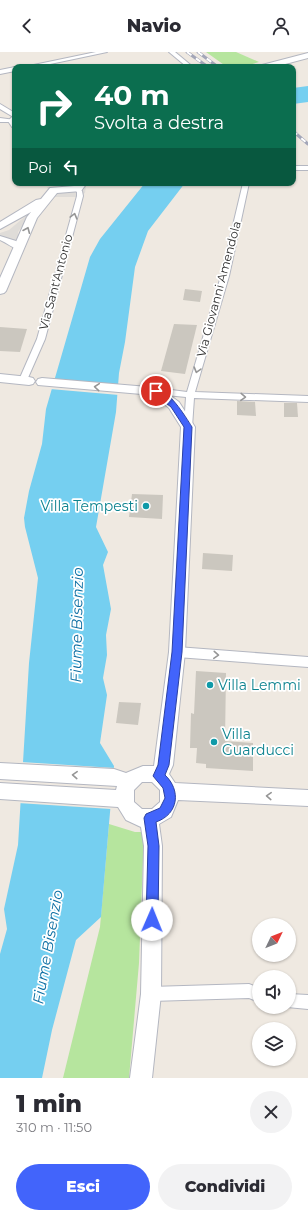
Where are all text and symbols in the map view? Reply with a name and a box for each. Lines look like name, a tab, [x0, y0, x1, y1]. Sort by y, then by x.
icon: back	[16, 15, 38, 37]
text: Navio	[127, 15, 181, 37]
icon: person	[270, 15, 292, 37]
text: 40 m	[94, 78, 170, 112]
icon: right	[28, 80, 80, 132]
text: Svolta a destra	[94, 112, 224, 134]
icon: left	[60, 156, 82, 178]
text: Poi	[28, 158, 52, 177]
one-way arrow	[70, 212, 78, 219]
street label: Via Giovanni Amendola	[193, 219, 244, 358]
one-way arrow	[22, 227, 30, 234]
street label: Via Sant'Antonio	[35, 232, 76, 331]
one-way arrow	[193, 366, 202, 373]
pin	[139, 374, 173, 408]
icon: arrive	[145, 380, 167, 402]
one-way arrow	[94, 383, 100, 392]
one-way arrow	[240, 392, 246, 401]
place label: Villa Tempesti	[40, 497, 138, 515]
marker: Villa Tempesti	[141, 501, 151, 511]
water label: Fiume Bisenzio	[66, 567, 87, 683]
one-way arrow	[213, 650, 219, 659]
place label: Villa Lemmi	[218, 676, 301, 694]
marker: Villa Lemmi	[205, 680, 215, 690]
place label: Villa Guarducci	[222, 725, 294, 759]
marker: Villa Guarducci	[209, 737, 219, 747]
one-way arrow	[72, 771, 78, 780]
one-way arrow	[266, 792, 272, 801]
water label: Fiume Bisenzio	[28, 888, 67, 1005]
position arrow	[131, 899, 173, 941]
north arrow	[252, 918, 296, 962]
map controls	[252, 918, 296, 1066]
button: sound	[252, 970, 296, 1014]
button: layers	[252, 1022, 296, 1066]
text: 1 min	[16, 1089, 82, 1118]
button: close	[250, 1091, 292, 1133]
text: 310 m · 11:50	[16, 1119, 92, 1135]
button: Esci	[16, 1164, 150, 1210]
button: Condividi	[158, 1164, 292, 1210]

